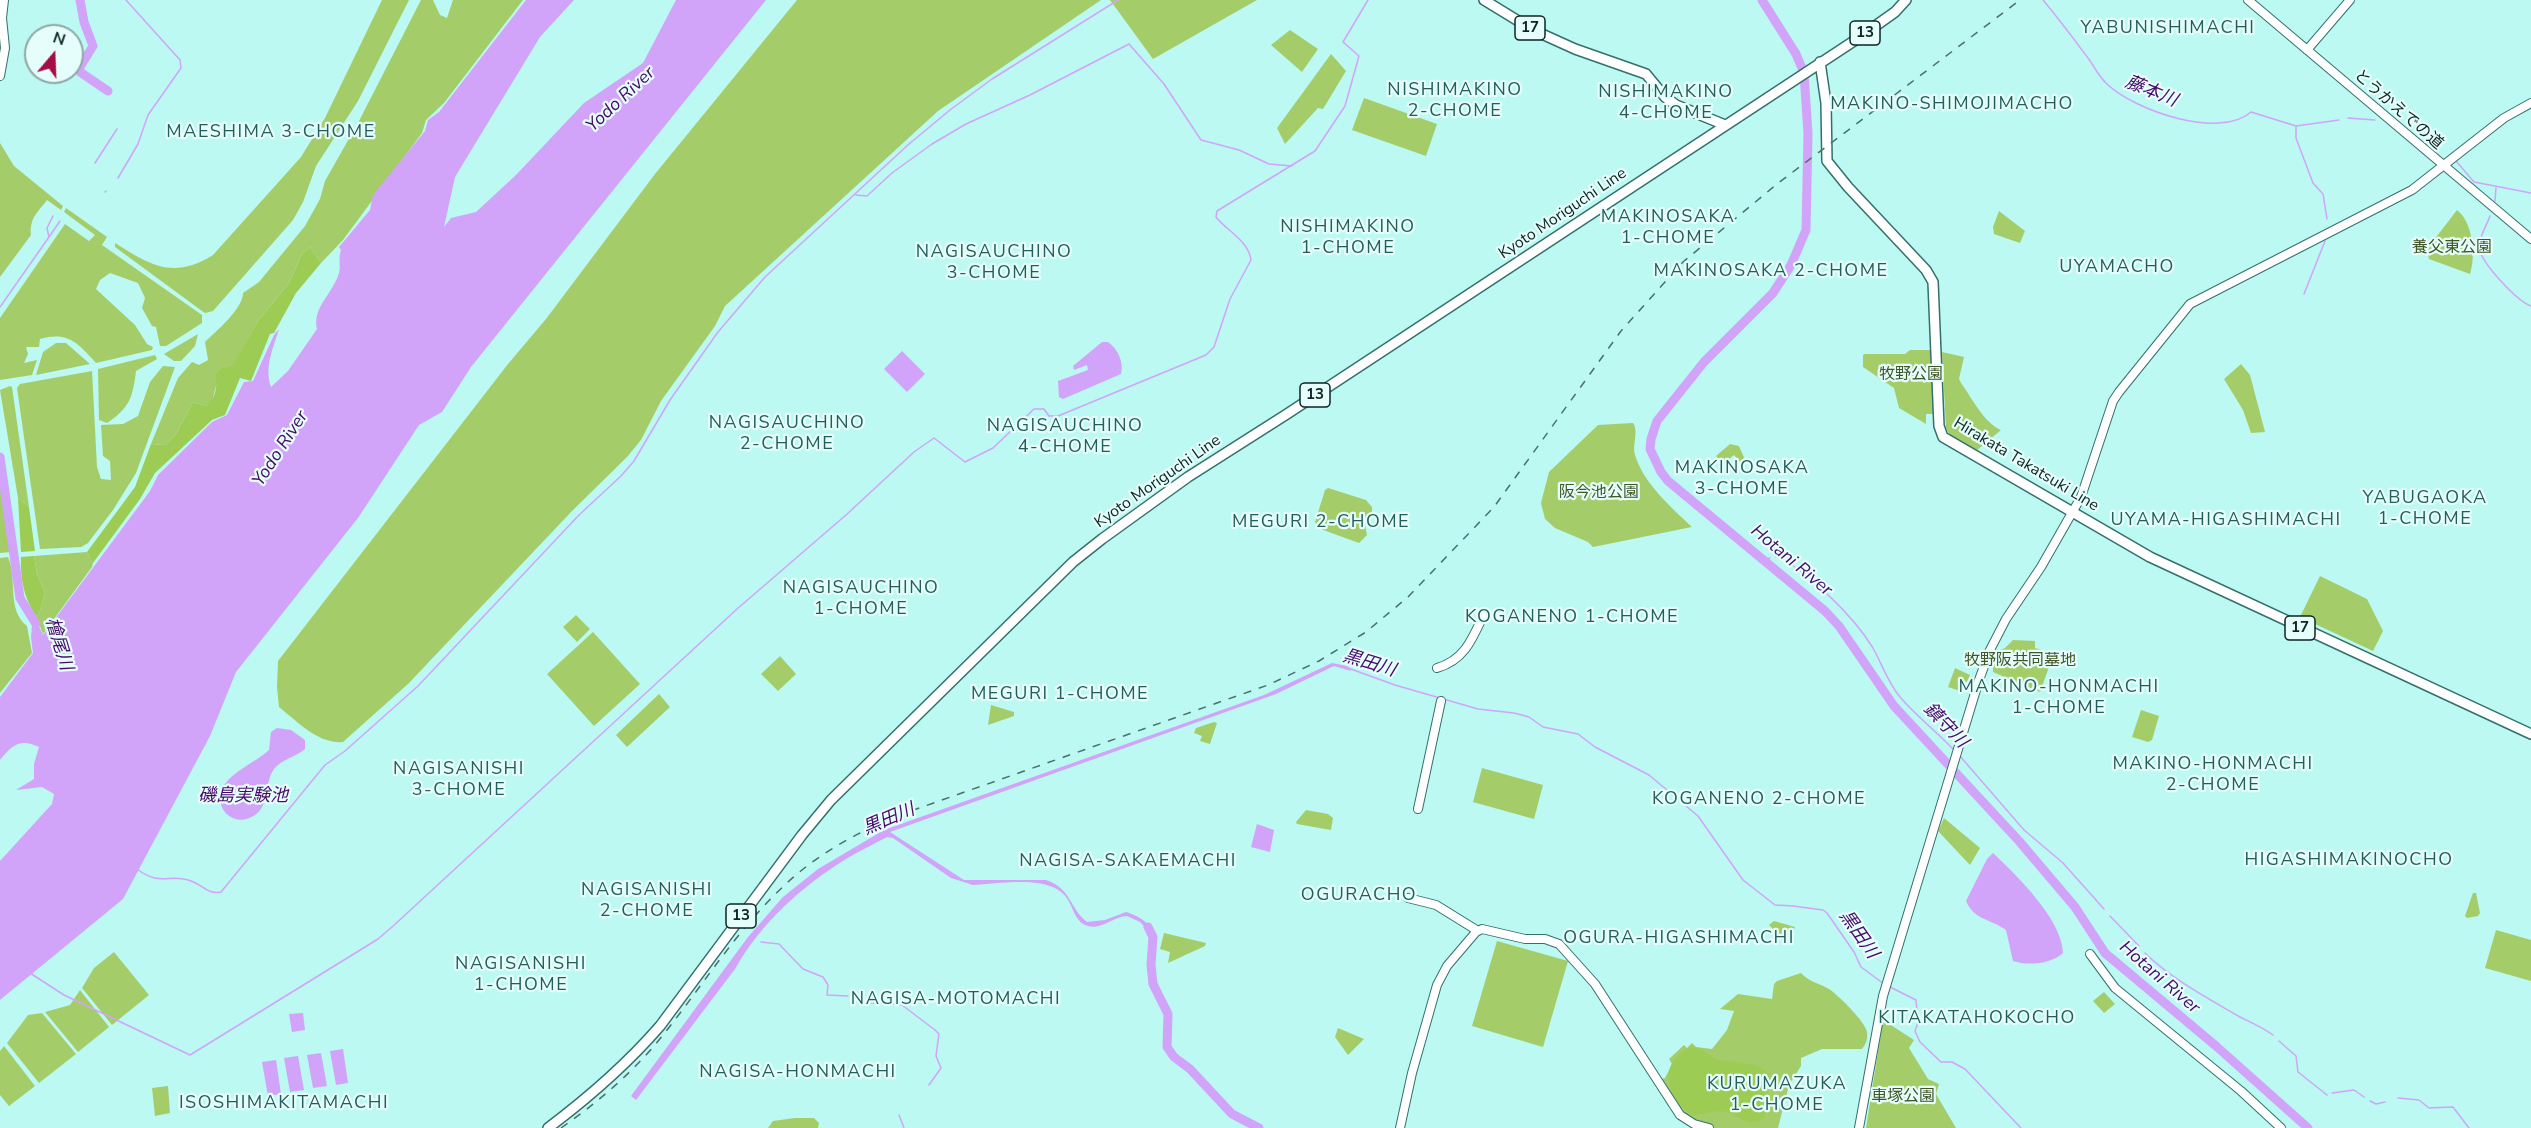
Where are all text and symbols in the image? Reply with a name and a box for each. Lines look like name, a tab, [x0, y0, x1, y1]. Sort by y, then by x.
road number: 17	[1515, 16, 1545, 40]
district label: YABUNISHIMACHI	[2081, 18, 2255, 40]
road number: 13	[1850, 21, 1880, 45]
north arrow	[24, 24, 84, 84]
text: N	[50, 27, 68, 51]
water label: Yodo River	[582, 63, 660, 137]
street label: とうかえでの道	[2349, 66, 2447, 154]
water label: 藤本川	[2122, 72, 2180, 112]
district label: NISHIMAKINO 2-CHOME	[1387, 80, 1523, 122]
district label: NISHIMAKINO 4-CHOME	[1598, 82, 1734, 124]
district label: MAKINO-SHIMOJIMACHO	[1830, 94, 2074, 116]
district label: MAESHIMA 3-CHOME	[166, 122, 376, 144]
street label: Kyoto Moriguchi Line	[1496, 164, 1630, 264]
district label: MAKINOSAKA 1-CHOME	[1601, 207, 1735, 250]
district label: NISHIMAKINO 1-CHOME	[1280, 217, 1416, 260]
park label: 養父東公園	[2412, 238, 2492, 258]
district label: NAGISAUCHINO 3-CHOME	[916, 242, 1072, 284]
district label: UYAMACHO	[2059, 257, 2175, 279]
district label: MAKINOSAKA 2-CHOME	[1653, 261, 1889, 283]
park label: 牧野公園	[1879, 365, 1943, 385]
road number: 13	[1300, 383, 1330, 407]
water label: Yodo River	[249, 407, 313, 491]
district label: NAGISAUCHINO 2-CHOME	[709, 413, 865, 456]
street label: Hirakata Takatsuki Line	[1950, 414, 2102, 516]
district label: NAGISAUCHINO 4-CHOME	[987, 416, 1143, 458]
street label: Kyoto Moriguchi Line	[1091, 431, 1225, 533]
district label: MAKINOSAKA 3-CHOME	[1675, 458, 1809, 500]
park label: 阪今池公園	[1559, 483, 1639, 503]
district label: YABUGAOKA 1-CHOME	[2362, 488, 2488, 530]
district label: UYAMA-HIGASHIMACHI	[2110, 510, 2342, 532]
district label: MEGURI 2-CHOME	[1232, 512, 1410, 534]
water label: Hotani River	[1746, 521, 1836, 601]
district label: NAGISAUCHINO 1-CHOME	[783, 578, 939, 620]
district label: KOGANENO 1-CHOME	[1465, 607, 1679, 629]
water label: 檜尾川	[40, 615, 76, 673]
road number: 17	[2285, 616, 2315, 640]
water label: 黒田川	[1340, 646, 1398, 682]
park label: 牧野阪共同墓地	[1964, 651, 2076, 671]
district label: MAKINO-HONMACHI 1-CHOME	[1958, 677, 2160, 720]
district label: MEGURI 1-CHOME	[971, 684, 1149, 706]
water label: 鎮守川	[1918, 699, 1972, 753]
district label: MAKINO-HONMACHI 2-CHOME	[2112, 754, 2314, 796]
district label: NAGISANISHI 3-CHOME	[393, 759, 525, 802]
water label: 磯島実験池	[198, 786, 288, 808]
district label: KOGANENO 2-CHOME	[1652, 789, 1866, 811]
water label: 黒田川	[860, 800, 918, 840]
district label: HIGASHIMAKINOCHO	[2245, 850, 2453, 872]
district label: NAGISA-SAKAEMACHI	[1019, 851, 1237, 873]
district label: NAGISANISHI 2-CHOME	[581, 880, 713, 922]
district label: OGURACHO	[1301, 885, 1417, 907]
road number: 13	[726, 904, 756, 928]
water label: 黒田川	[1834, 907, 1882, 963]
district label: OGURA-HIGASHIMACHI	[1563, 928, 1795, 950]
water label: Hotani River	[2114, 937, 2204, 1019]
district label: NAGISANISHI 1-CHOME	[455, 954, 587, 996]
district label: NAGISA-MOTOMACHI	[851, 989, 1061, 1011]
district label: KITAKATAHOKOCHO	[1878, 1008, 2076, 1030]
district label: NAGISA-HONMACHI	[699, 1062, 897, 1084]
district label: KURUMAZUKA 1-CHOME	[1707, 1074, 1847, 1116]
park label: 車塚公園	[1871, 1087, 1935, 1107]
district label: ISOSHIMAKITAMACHI	[179, 1093, 389, 1115]

